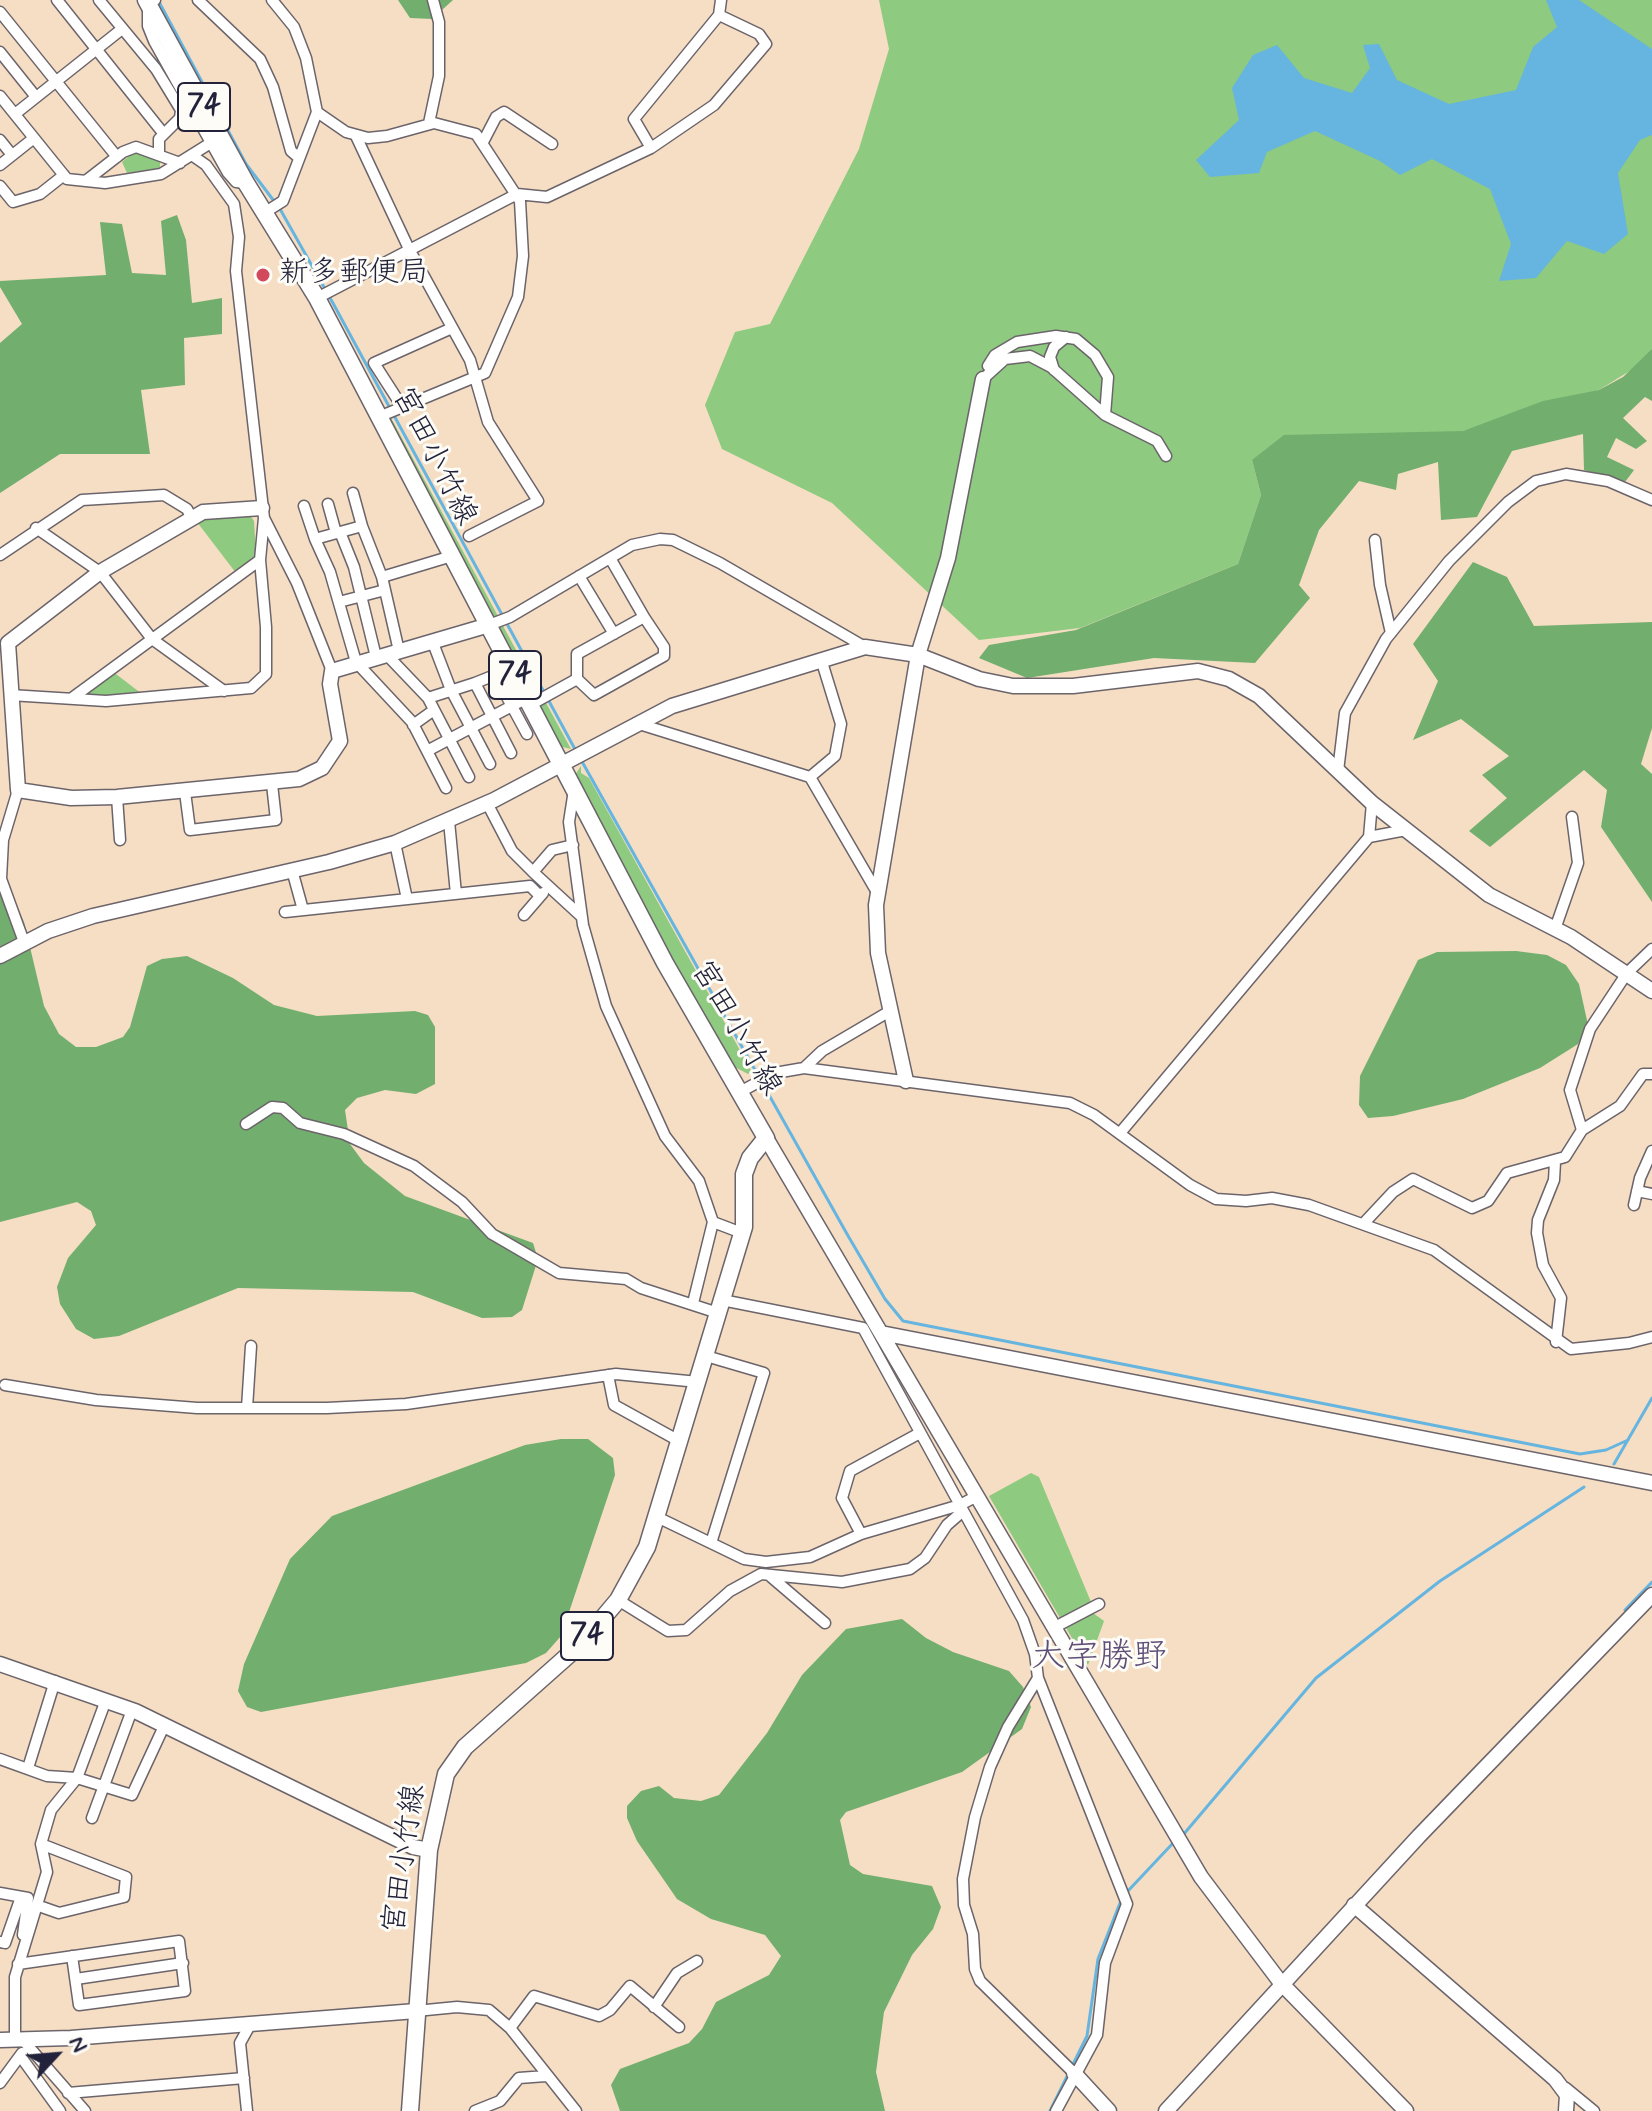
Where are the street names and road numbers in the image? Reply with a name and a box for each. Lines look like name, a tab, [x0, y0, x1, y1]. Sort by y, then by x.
road number: 74	[178, 83, 230, 131]
street label: 宮田小竹線	[383, 382, 483, 532]
road number: 74	[489, 651, 541, 699]
street label: 宮田小竹線	[682, 955, 788, 1103]
road number: 74	[561, 1612, 613, 1660]
street label: 宮田小竹線	[378, 1782, 434, 1936]

